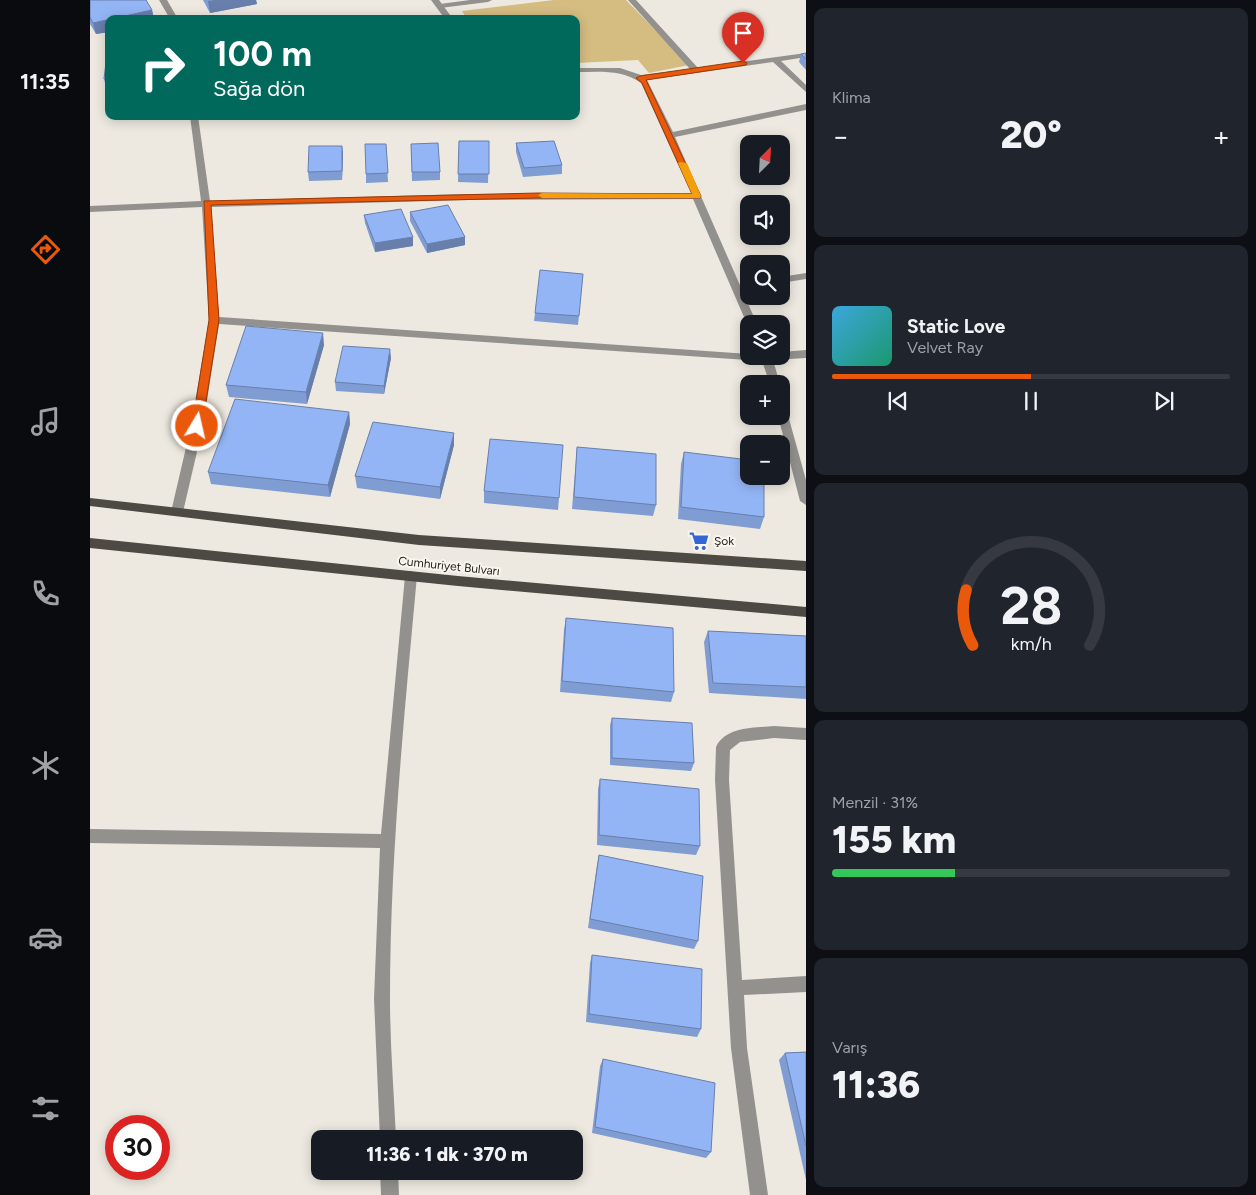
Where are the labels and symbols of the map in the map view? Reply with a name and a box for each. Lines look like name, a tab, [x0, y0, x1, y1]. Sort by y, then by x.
pin	[722, 12, 764, 63]
north arrow	[740, 135, 790, 185]
position arrow	[170, 399, 222, 451]
supermarket icon: Şok	[688, 530, 710, 552]
place label: Şok	[714, 534, 734, 548]
street label: Cumhuriyet Bulvarı	[398, 554, 500, 578]
speed limit sign: 30	[105, 1115, 170, 1180]

